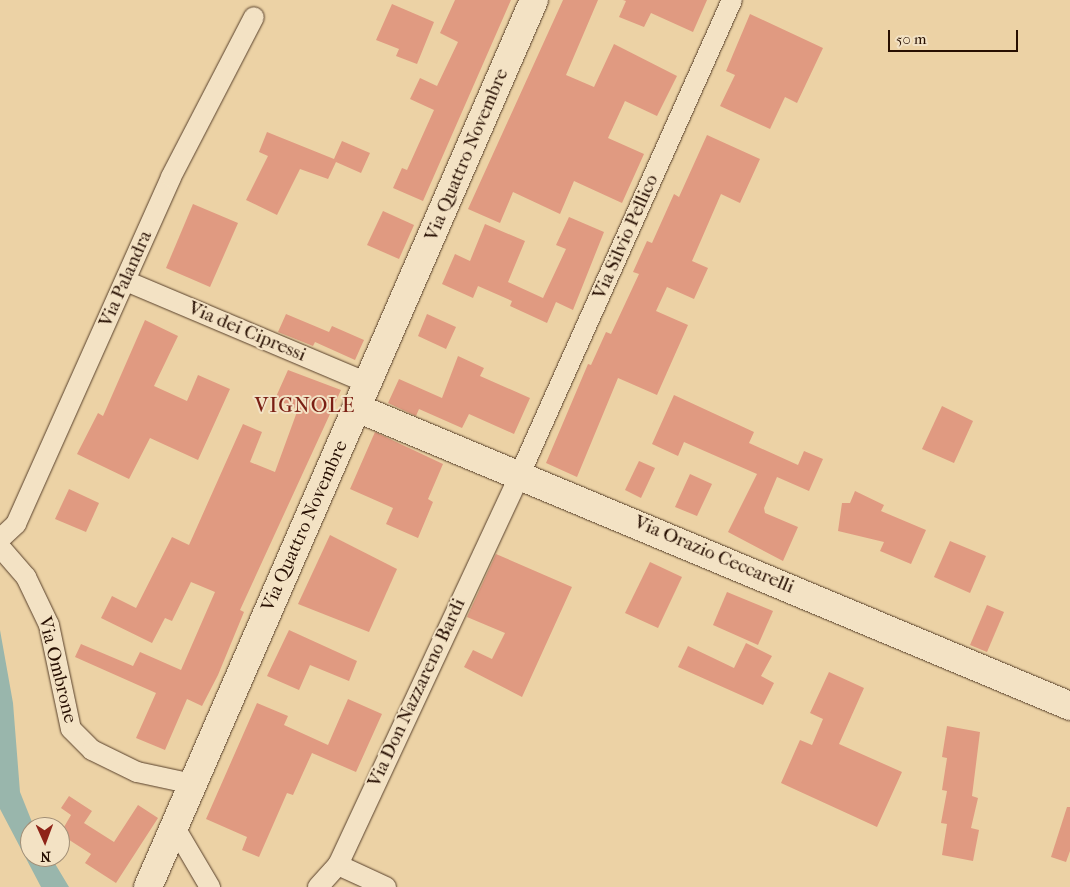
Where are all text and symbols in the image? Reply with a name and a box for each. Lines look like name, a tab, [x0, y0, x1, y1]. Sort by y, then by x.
scale bar	[890, 20, 1020, 52]
text: 50 m	[896, 30, 926, 48]
street label: Via Quattro Novembre	[420, 65, 514, 245]
street label: Via Silvio Pellico	[588, 171, 664, 303]
street label: Via Palandra	[95, 227, 157, 331]
street label: Via dei Cipressi	[185, 297, 309, 367]
district label: VIGNOLE	[254, 392, 356, 418]
street label: Via Quattro Novembre	[257, 437, 353, 615]
street label: Via Orazio Ceccarelli	[631, 511, 797, 599]
street label: Via Don Nazzareno Bardi	[363, 595, 471, 791]
street label: Via Ombrone	[33, 614, 81, 726]
north arrow	[20, 817, 70, 867]
text: N	[40, 848, 51, 865]

